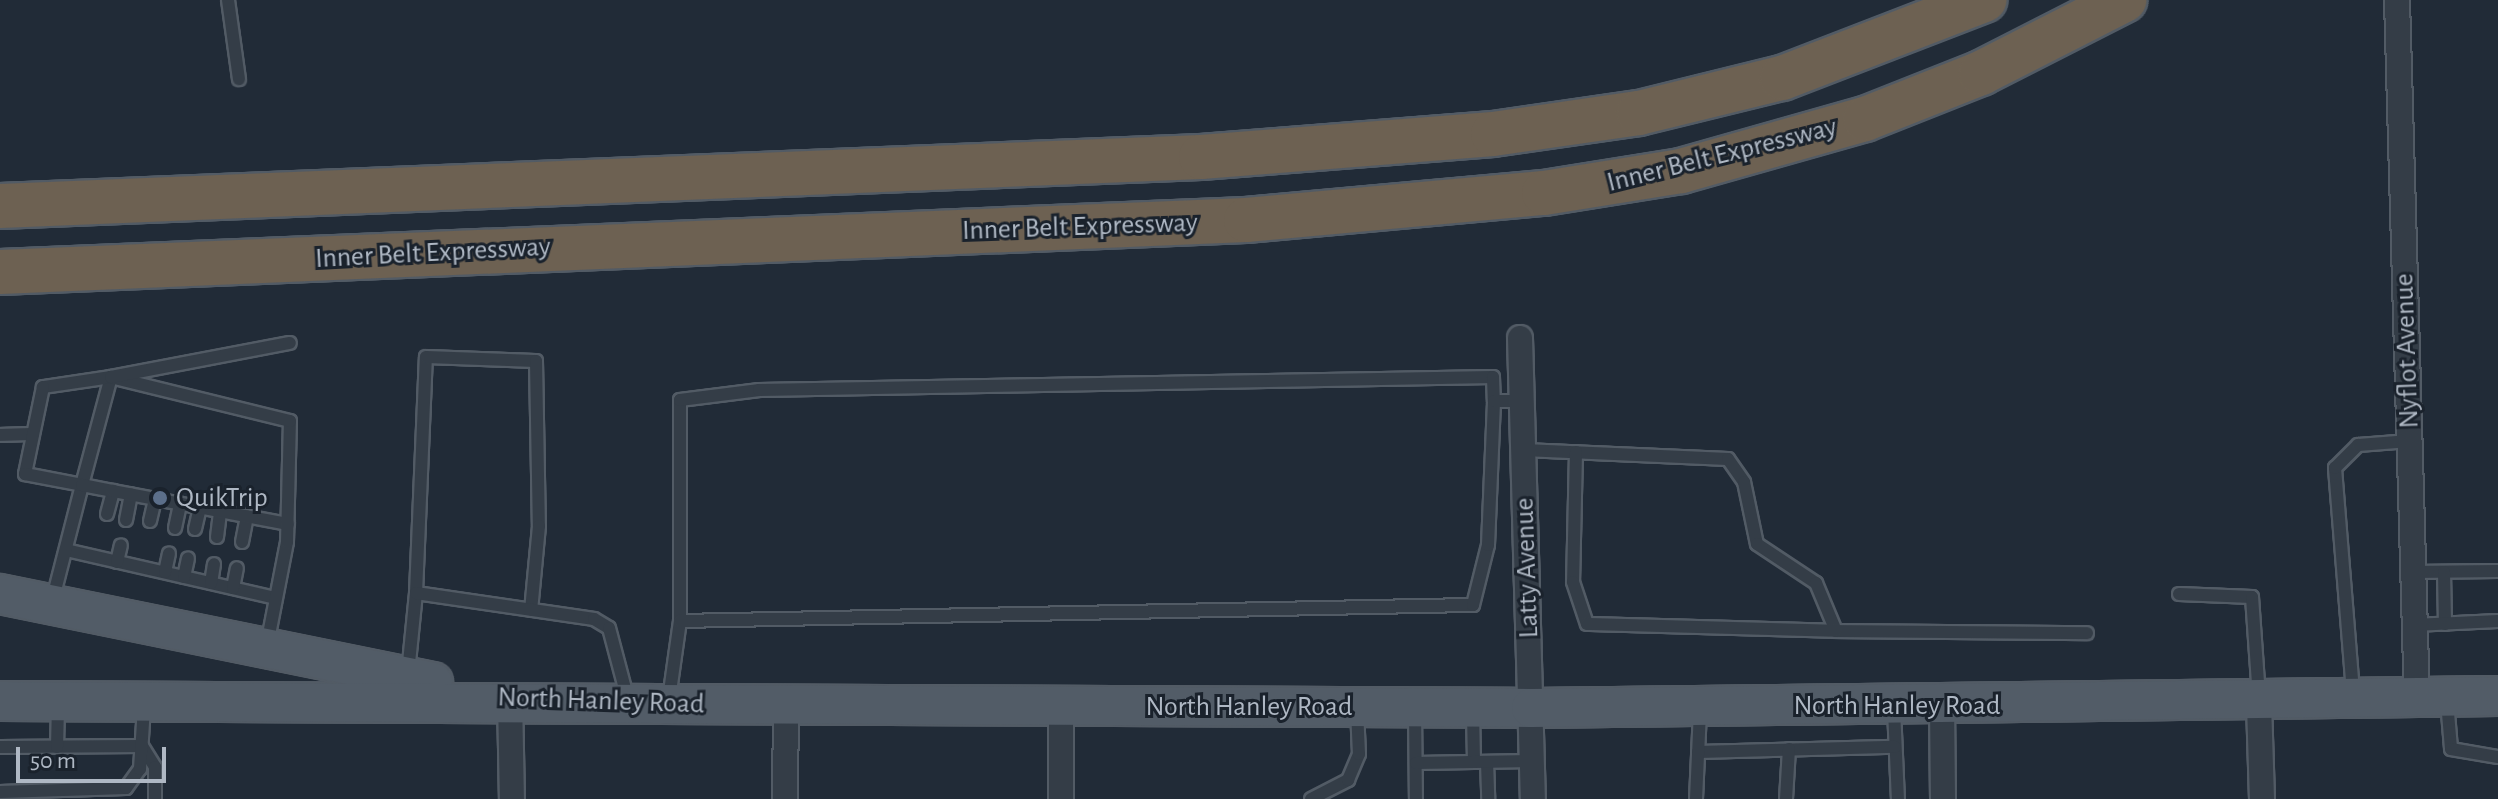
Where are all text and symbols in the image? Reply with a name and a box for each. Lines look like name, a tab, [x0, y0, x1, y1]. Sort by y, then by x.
street label: Inner Belt Expressway	[1604, 110, 1840, 200]
street label: Inner Belt Expressway	[962, 206, 1198, 248]
street label: Inner Belt Expressway	[314, 230, 552, 276]
street label: Nyflot Avenue	[2388, 273, 2426, 429]
place label: QuikTrip	[176, 481, 268, 515]
marker: QuikTrip	[151, 489, 169, 507]
street label: Latty Avenue	[1508, 497, 1546, 639]
street label: North Hanley Road	[497, 681, 705, 721]
street label: North Hanley Road	[1794, 689, 2000, 723]
street label: North Hanley Road	[1146, 690, 1352, 724]
scale bar	[20, 731, 170, 781]
text: 50 m	[30, 749, 76, 773]

